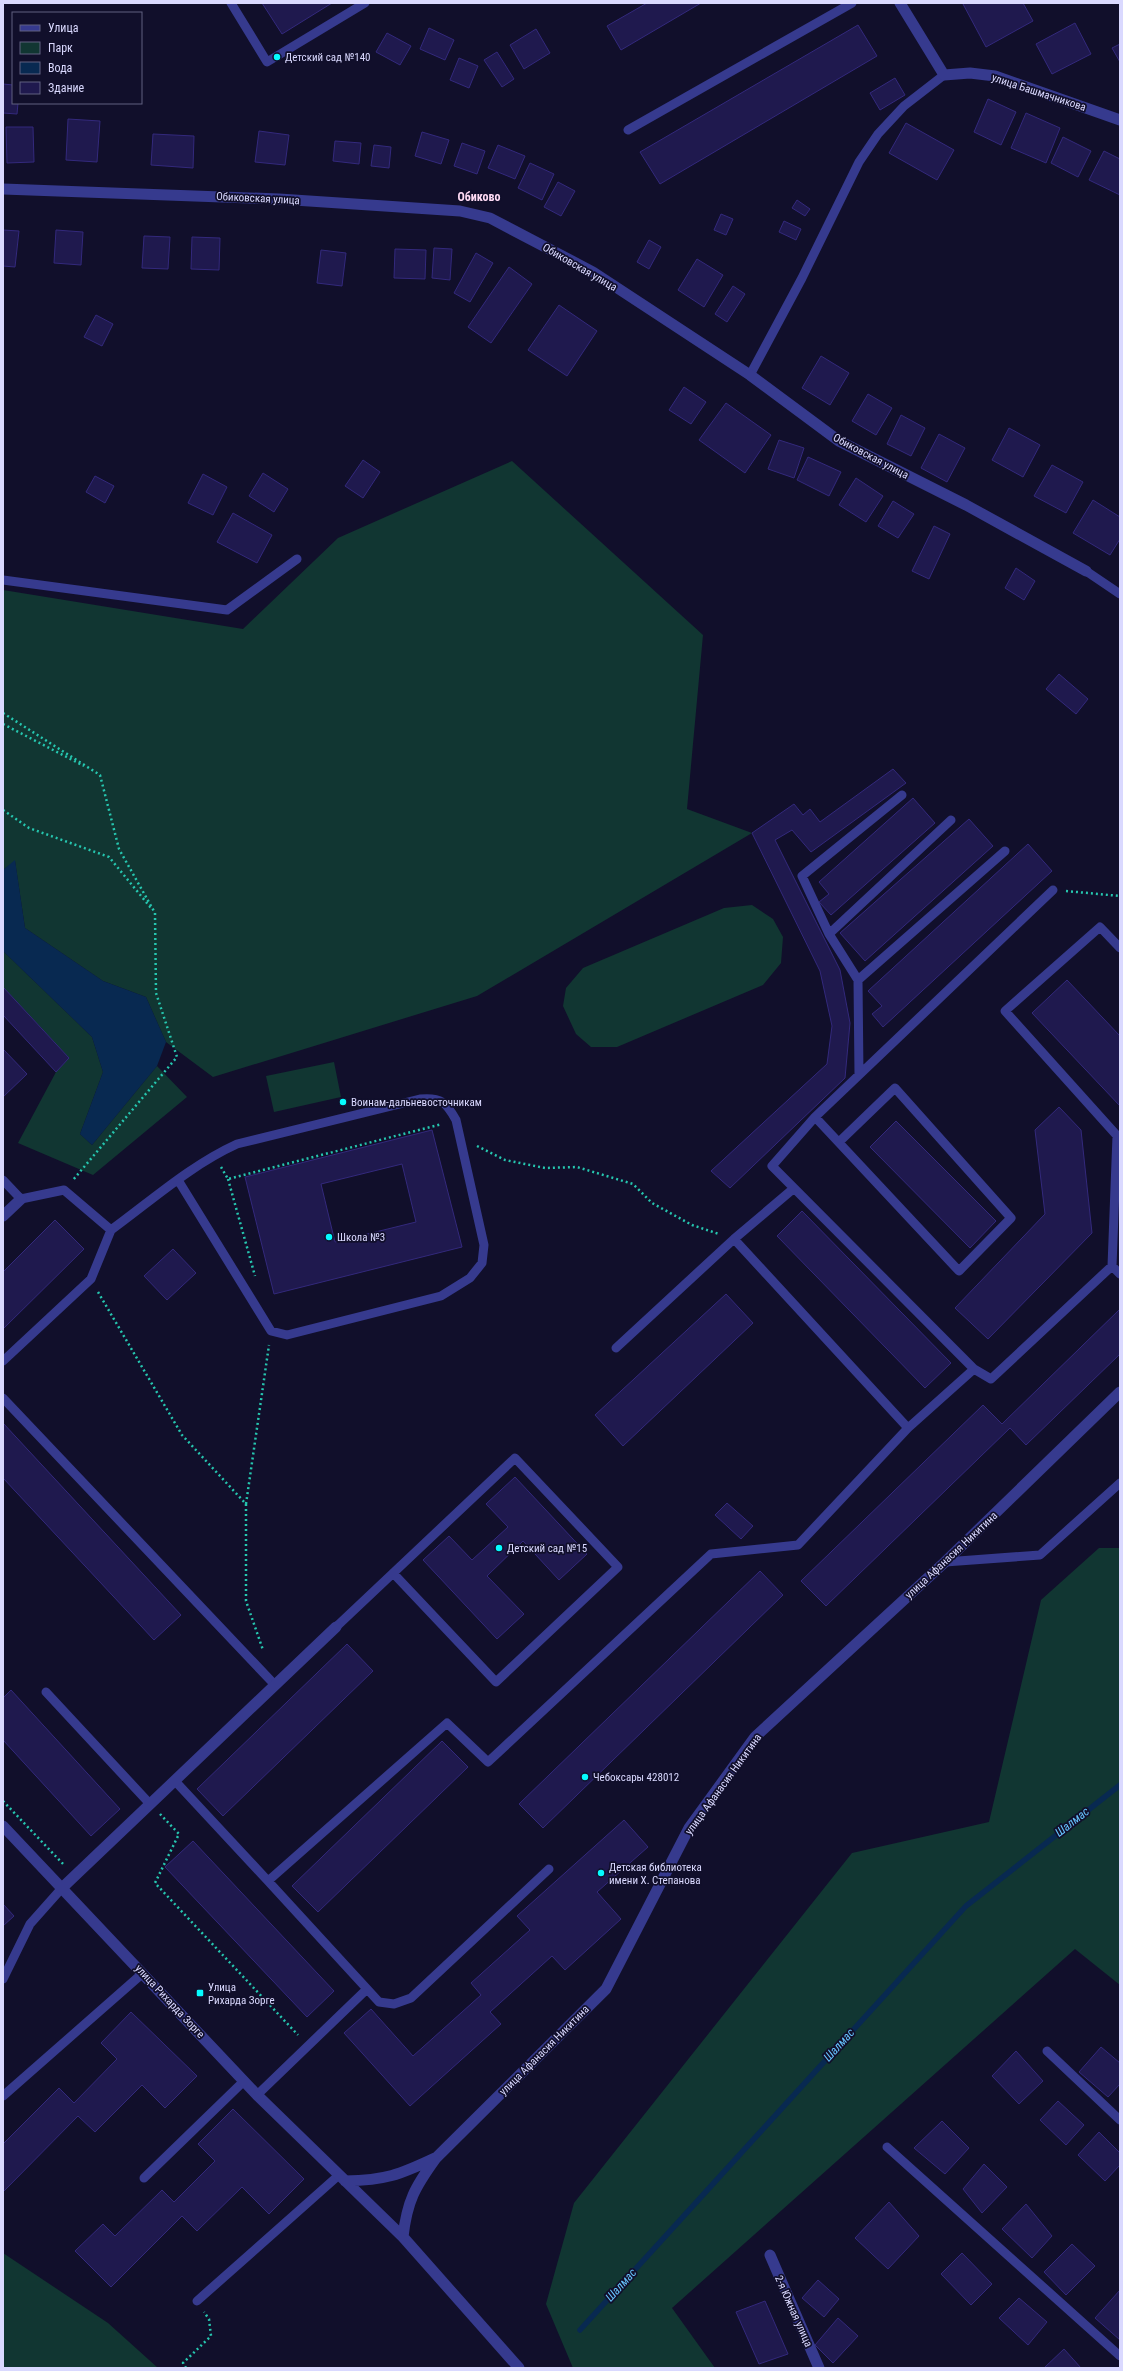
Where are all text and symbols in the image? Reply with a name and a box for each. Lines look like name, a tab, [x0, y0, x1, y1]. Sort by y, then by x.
legend	[12, 12, 142, 104]
text: Улица	[48, 21, 79, 35]
text: Парк	[48, 41, 73, 55]
place label: Детский сад №140	[285, 51, 371, 64]
marker: Детский сад №140	[272, 52, 282, 62]
text: Вода	[48, 61, 73, 75]
street label: улица Башмачникова	[990, 71, 1088, 114]
text: Здание	[48, 81, 85, 95]
street label: Обиковская улица	[216, 190, 300, 207]
district label: Обиково	[458, 190, 500, 204]
street label: Обиковская улица	[540, 241, 619, 294]
street label: Обиковская улица	[831, 431, 911, 482]
place label: Воинам-дальневосточникам	[351, 1096, 482, 1109]
marker: Воинам-дальневосточникам	[338, 1097, 348, 1107]
place label: Школа №3	[337, 1231, 385, 1244]
marker: Школа №3	[324, 1232, 334, 1242]
street label: улица Афанасия Никитина	[902, 1509, 1000, 1602]
place label: Детский сад №15	[507, 1542, 587, 1555]
marker: Детский сад №15	[494, 1543, 504, 1553]
street label: улица Афанасия Никитина	[682, 1731, 764, 1837]
place label: Чебоксары 428012	[593, 1771, 679, 1784]
marker: Чебоксары 428012	[580, 1772, 590, 1782]
water label: Шалмас	[1052, 1804, 1092, 1840]
place label: Детская библиотека имени Х. Степанова	[609, 1861, 702, 1887]
marker: Детская библиотека имени Х. Степанова	[596, 1868, 606, 1878]
street label: улица Рихарда Зорге	[132, 1962, 207, 2041]
place label: Улица Рихарда Зорге	[208, 1981, 275, 2007]
marker: Улица Рихарда Зорге	[195, 1988, 205, 1998]
street label: улица Афанасия Никитина	[497, 2003, 592, 2098]
water label: Шалмас	[821, 2025, 858, 2064]
water label: Шалмас	[603, 2265, 640, 2304]
street label: 2-я Южная улица	[772, 2273, 815, 2349]

